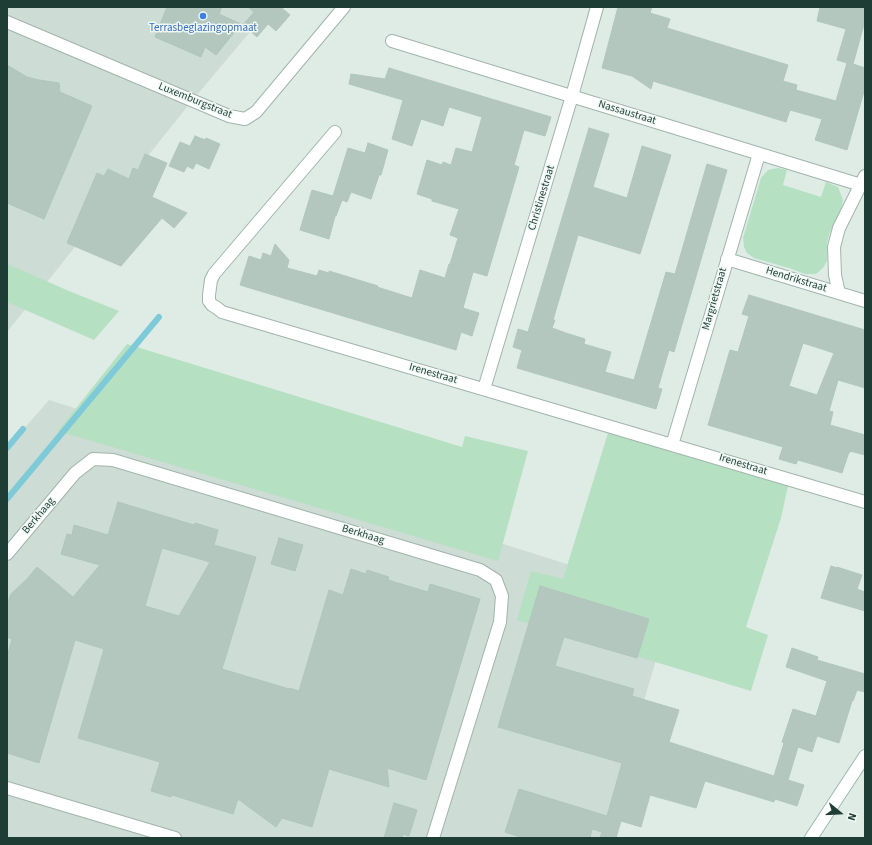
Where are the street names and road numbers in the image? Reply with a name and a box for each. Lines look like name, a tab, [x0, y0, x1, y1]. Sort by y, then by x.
street label: Luxemburgstraat	[156, 80, 234, 122]
street label: Nassaustraat	[597, 98, 657, 128]
street label: Christinestraat	[526, 164, 558, 232]
street label: Hendrikstraat	[764, 264, 828, 296]
street label: Margrietstraat	[700, 266, 730, 332]
street label: Irenestraat	[407, 361, 459, 387]
street label: Irenestraat	[717, 451, 769, 479]
street label: Berkhaag	[20, 495, 58, 537]
street label: Berkhaag	[340, 522, 386, 548]

